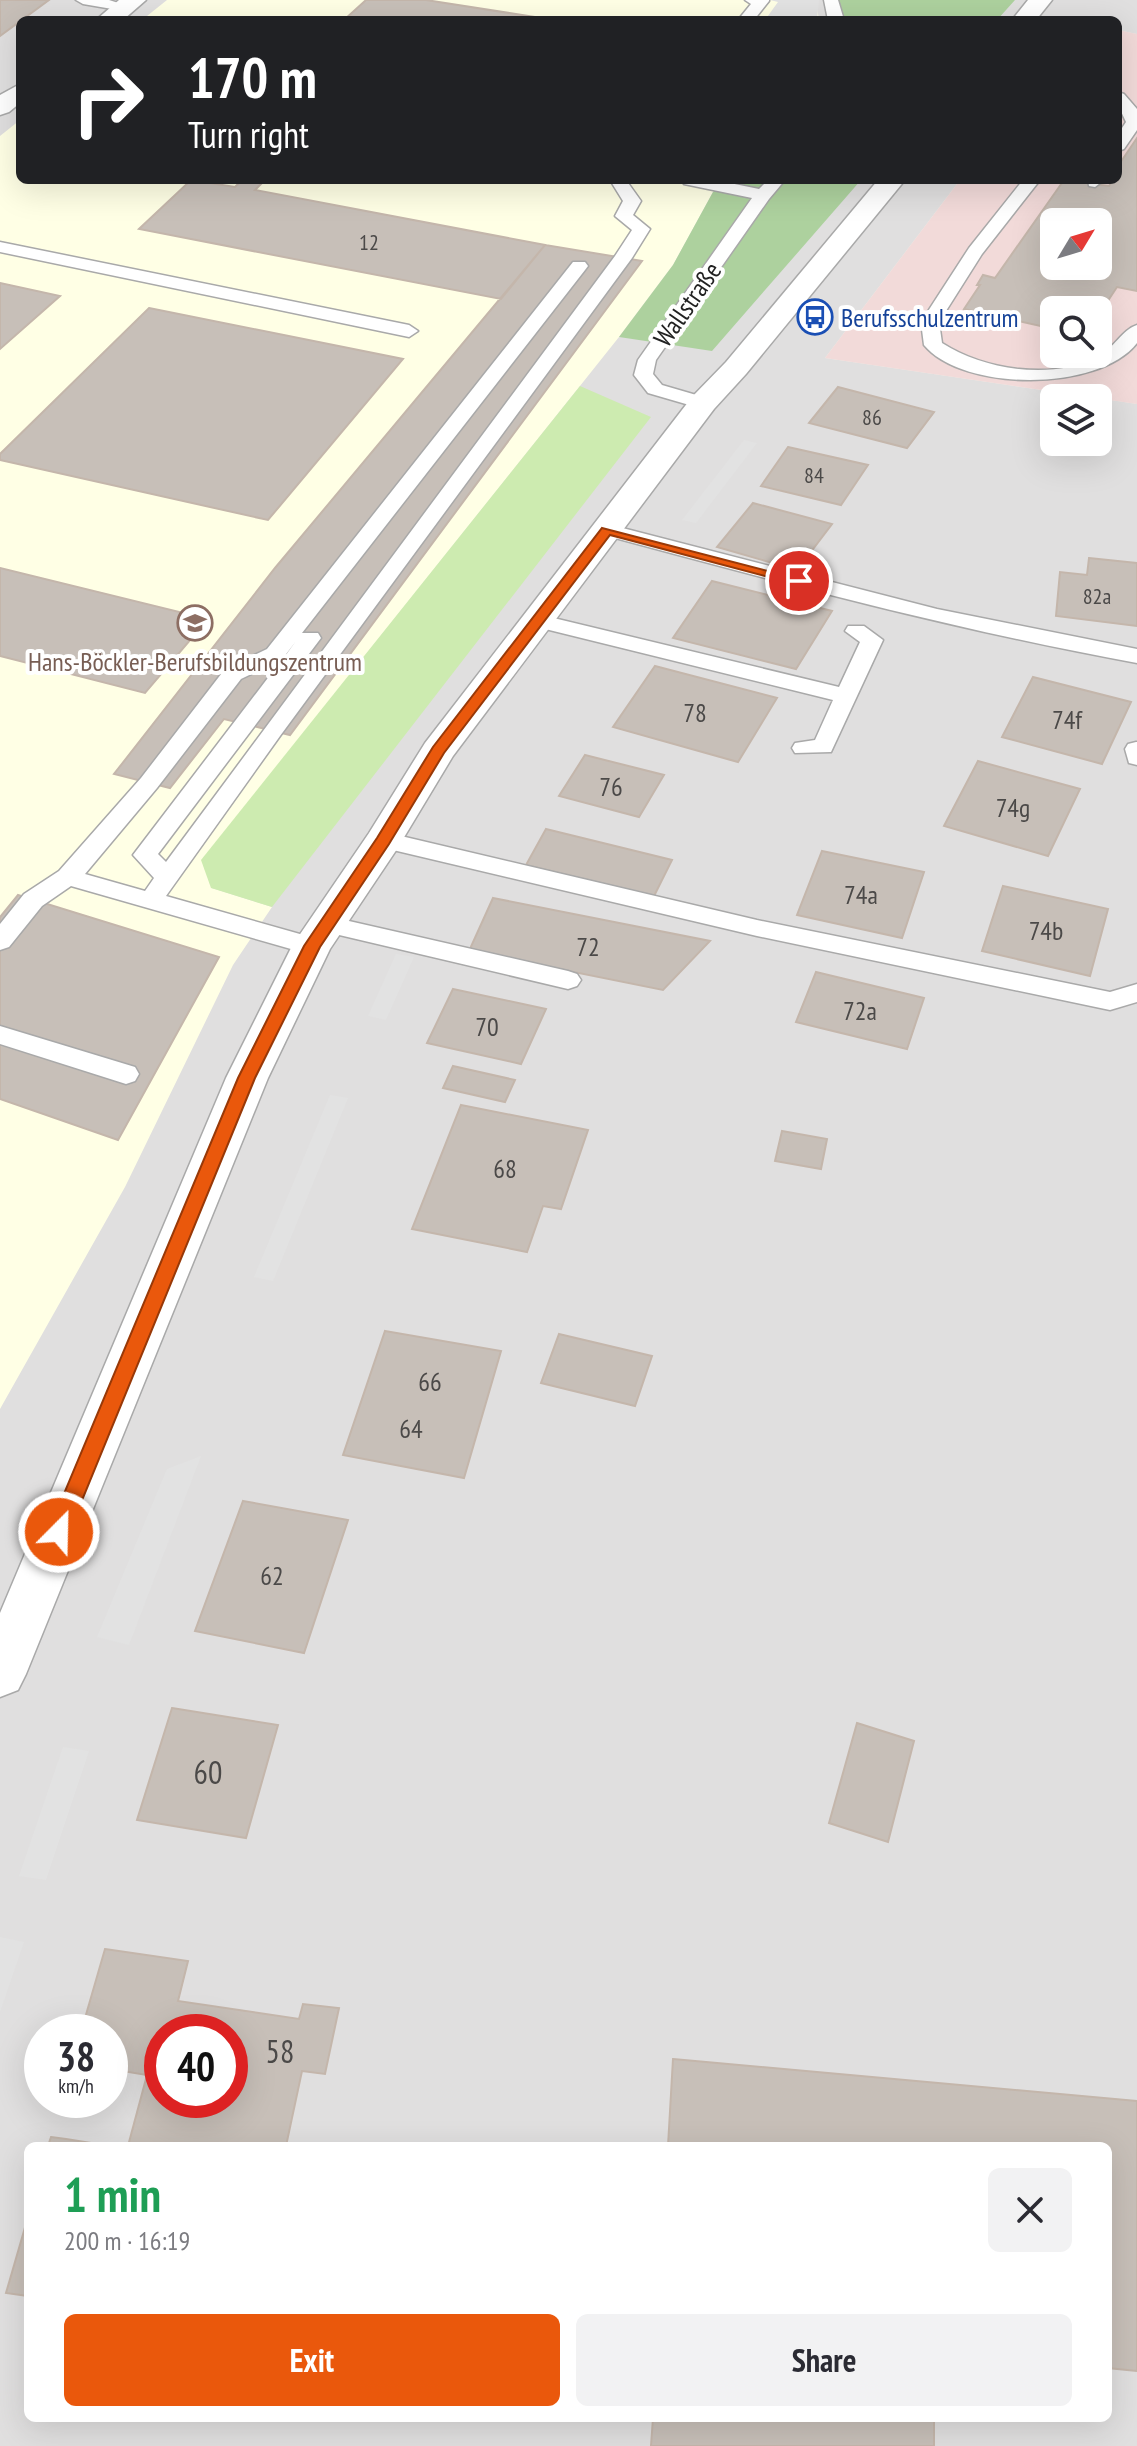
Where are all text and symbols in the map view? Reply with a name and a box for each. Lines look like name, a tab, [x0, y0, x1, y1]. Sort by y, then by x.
text: 170 m	[188, 41, 317, 113]
icon: right	[56, 48, 160, 152]
text: Turn right	[188, 111, 309, 158]
north arrow	[1040, 208, 1112, 280]
map controls	[1040, 208, 1112, 456]
house number: 12	[359, 228, 379, 256]
street label: Wallstraße	[646, 255, 728, 353]
button: search	[1040, 296, 1112, 368]
bus stop icon: Berufsschulzentrum	[796, 298, 834, 336]
place label: Berufsschulzentrum	[841, 301, 1018, 334]
button: layers	[1040, 384, 1112, 456]
house number: 86	[862, 403, 882, 431]
house number: 84	[804, 461, 824, 489]
pin	[765, 547, 833, 615]
icon: arrive	[777, 559, 821, 603]
house number: 82a	[1083, 582, 1111, 610]
school or university icon: Hans-Böckler-Berufsbildungszentrum	[176, 604, 214, 642]
place label: Hans-Böckler-Berufsbildungszentrum	[28, 645, 362, 678]
house number: 78	[683, 696, 707, 729]
house number: 74f	[1052, 703, 1083, 736]
house number: 76	[599, 770, 623, 803]
house number: 74g	[996, 791, 1030, 824]
house number: 74a	[844, 878, 878, 911]
house number: 74b	[1029, 914, 1063, 947]
house number: 72	[576, 930, 600, 963]
house number: 72a	[843, 994, 877, 1027]
house number: 70	[475, 1010, 499, 1043]
house number: 68	[493, 1152, 517, 1185]
house number: 66	[418, 1365, 442, 1398]
house number: 64	[399, 1412, 423, 1445]
position arrow	[17, 1490, 101, 1574]
house number: 62	[260, 1559, 284, 1592]
house number: 60	[194, 1751, 222, 1793]
speed limit sign: 40	[144, 2014, 248, 2118]
text: 38	[57, 2030, 95, 2082]
house number: 58	[266, 2030, 294, 2072]
text: km/h	[58, 2073, 94, 2099]
text: 1 min	[64, 2163, 161, 2225]
button: close	[988, 2168, 1072, 2252]
text: 200 m · 16:19	[64, 2224, 190, 2257]
button: Exit	[64, 2314, 560, 2406]
button: Share	[576, 2314, 1072, 2406]

